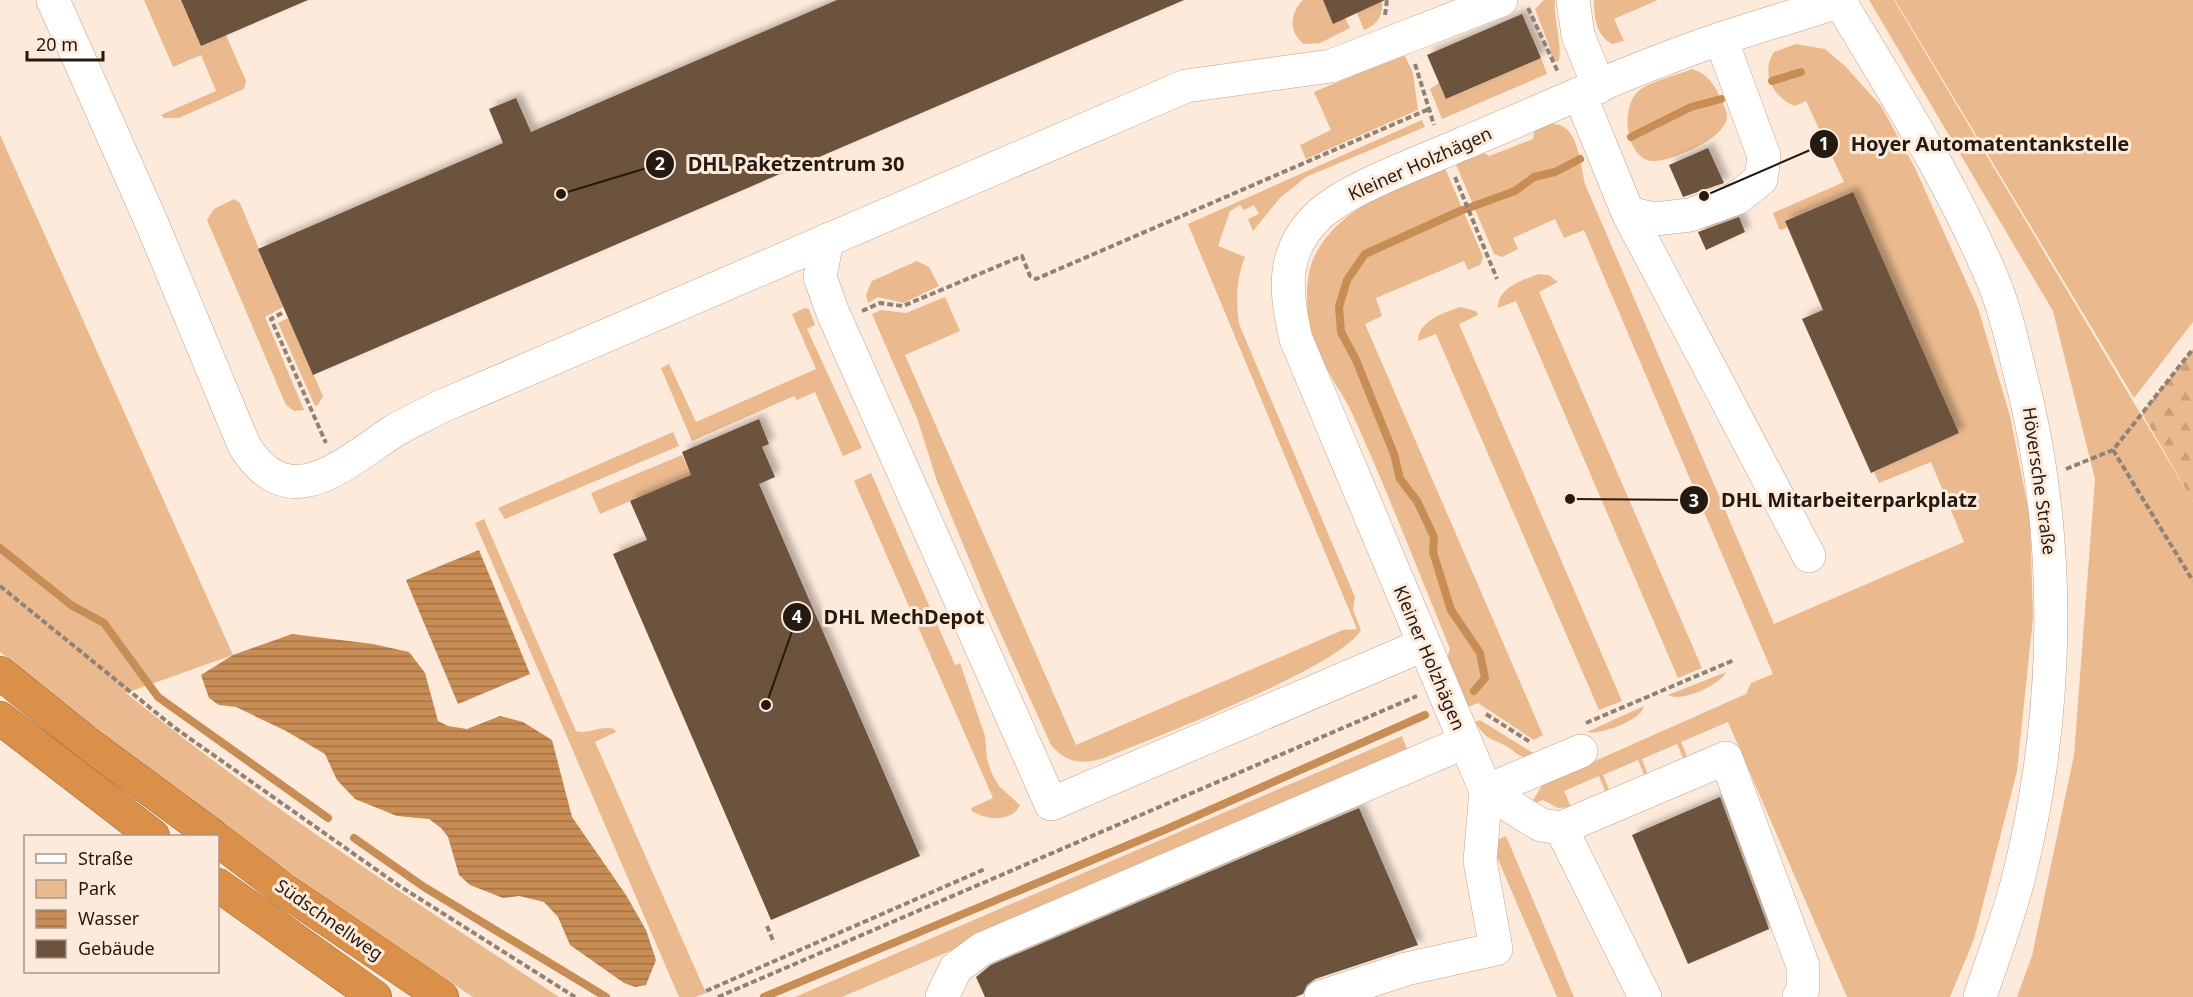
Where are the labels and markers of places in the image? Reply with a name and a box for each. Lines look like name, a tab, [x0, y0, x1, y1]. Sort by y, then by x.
callout: Hoyer Automatentankstelle	[1809, 125, 2142, 163]
callout: DHL Paketzentrum 30	[645, 145, 916, 183]
callout: DHL Mitarbeiterparkplatz	[1679, 481, 1989, 519]
callout: DHL MechDepot	[782, 598, 997, 636]

